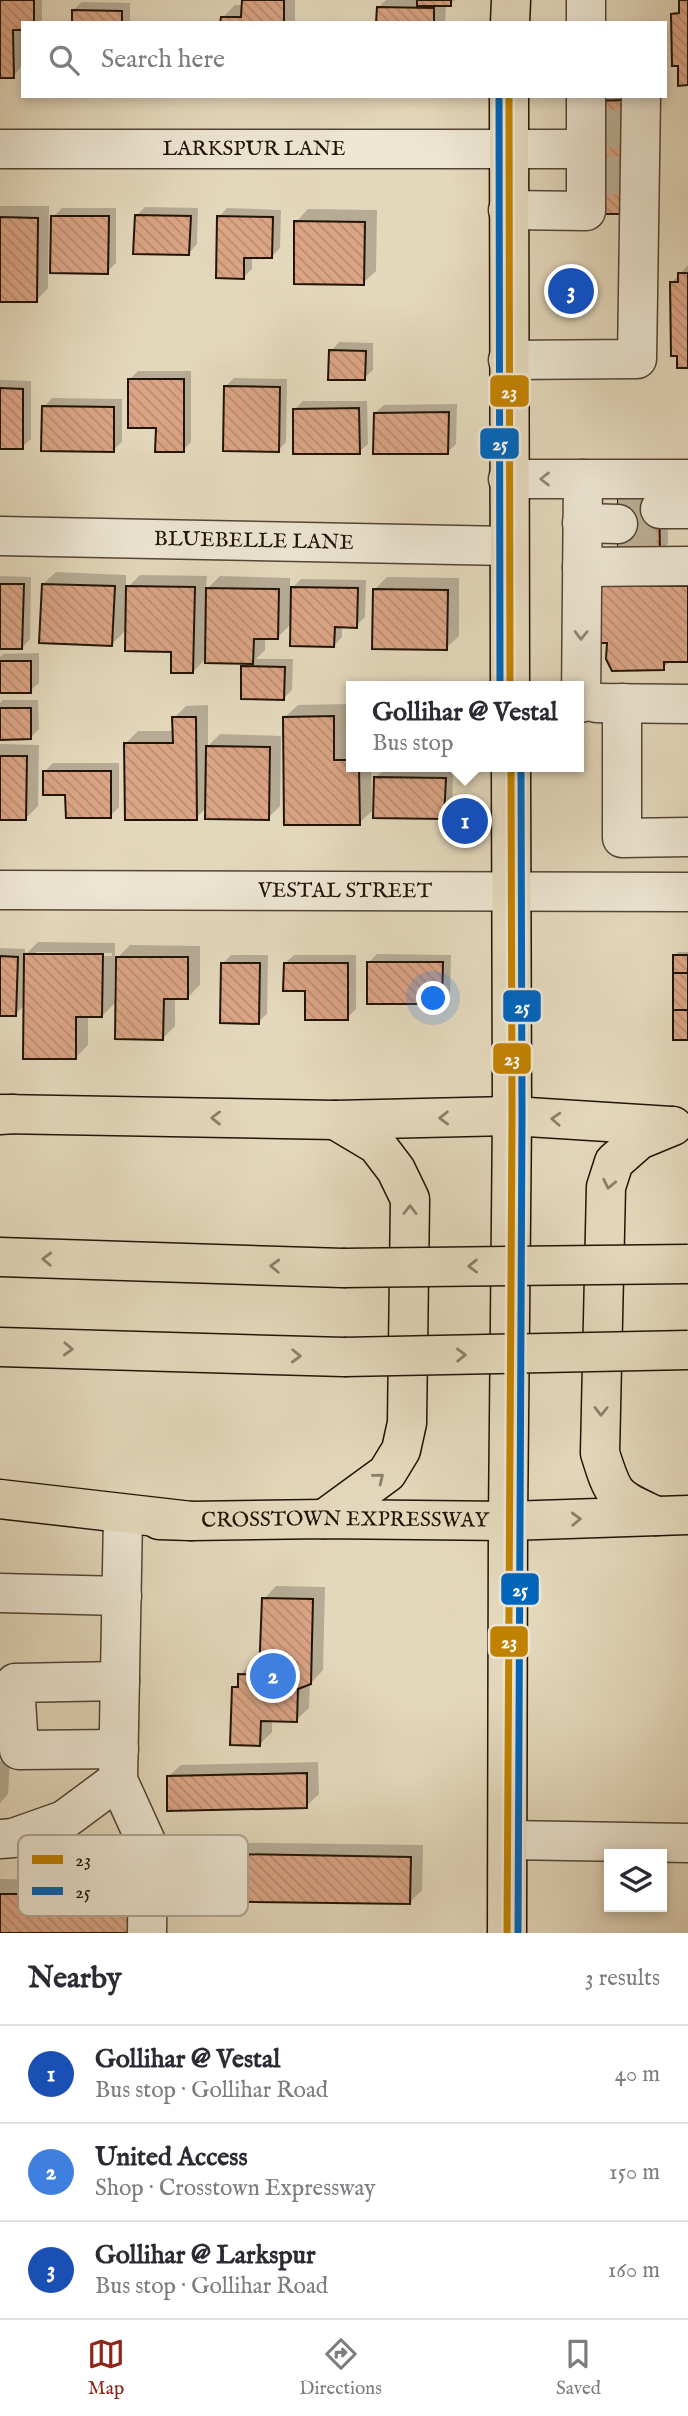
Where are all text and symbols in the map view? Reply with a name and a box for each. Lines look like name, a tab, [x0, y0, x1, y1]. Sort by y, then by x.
search box	[21, 21, 667, 98]
icon: search	[45, 41, 83, 79]
text: Search here	[101, 43, 225, 76]
street label: LARKSPUR LANE	[162, 136, 346, 163]
pin: 3	[548, 265, 594, 317]
line badge: 23	[489, 374, 530, 408]
text: 23	[501, 381, 517, 405]
line badge: 25	[479, 427, 520, 460]
text: 25	[492, 433, 508, 457]
one-way arrow	[540, 471, 550, 487]
street label: BLUEBELLE LANE	[154, 526, 354, 556]
one-way arrow	[573, 630, 589, 641]
popup	[346, 681, 584, 772]
text: Gollihar @ Vestal	[372, 696, 558, 729]
text: Bus stop	[372, 729, 453, 758]
pin: 1	[442, 795, 488, 847]
street label: VESTAL STREET	[257, 877, 433, 905]
your location	[416, 981, 450, 1015]
line badge: 25	[502, 989, 542, 1023]
text: 25	[514, 996, 530, 1020]
line badge: 23	[492, 1042, 532, 1075]
text: 23	[504, 1048, 520, 1072]
one-way arrow	[211, 1110, 221, 1126]
one-way arrow	[438, 1110, 449, 1126]
one-way arrow	[550, 1112, 561, 1127]
one-way arrow	[602, 1178, 617, 1190]
one-way arrow	[402, 1205, 418, 1215]
one-way arrow	[42, 1251, 53, 1266]
one-way arrow	[269, 1258, 280, 1273]
one-way arrow	[467, 1258, 478, 1274]
one-way arrow	[63, 1341, 74, 1357]
one-way arrow	[456, 1347, 467, 1363]
one-way arrow	[290, 1348, 301, 1363]
one-way arrow	[594, 1406, 609, 1417]
one-way arrow	[372, 1474, 384, 1487]
street label: CROSSTOWN EXPRESSWAY	[201, 1505, 491, 1534]
one-way arrow	[571, 1511, 582, 1526]
line badge: 25	[500, 1572, 540, 1606]
text: 25	[512, 1579, 528, 1603]
line badge: 23	[489, 1625, 529, 1658]
text: 23	[501, 1631, 517, 1655]
pin: 2	[250, 1650, 296, 1702]
legend	[18, 1835, 248, 1916]
text: 23	[75, 1849, 91, 1873]
map controls	[604, 1849, 667, 1912]
button: layers	[604, 1849, 667, 1912]
text: 25	[75, 1881, 91, 1905]
text: Nearby	[28, 1960, 121, 1998]
text: 3 results	[585, 1964, 660, 1993]
text: Gollihar @ Vestal	[95, 2043, 280, 2076]
text: 1	[47, 2060, 55, 2089]
text: 40 m	[615, 2060, 660, 2089]
text: Bus stop · Gollihar Road	[95, 2076, 328, 2105]
text: United Access	[95, 2141, 248, 2174]
text: 2	[46, 2158, 56, 2187]
text: 150 m	[609, 2158, 660, 2187]
text: Shop · Crosstown Expressway	[95, 2174, 375, 2203]
text: Gollihar @ Larkspur	[95, 2239, 316, 2272]
text: 3	[47, 2256, 55, 2285]
text: 160 m	[608, 2256, 660, 2285]
text: Bus stop · Gollihar Road	[95, 2272, 328, 2301]
tab: Map	[87, 2335, 125, 2401]
tab: Directions	[299, 2335, 382, 2401]
tab: Saved	[556, 2335, 601, 2401]

